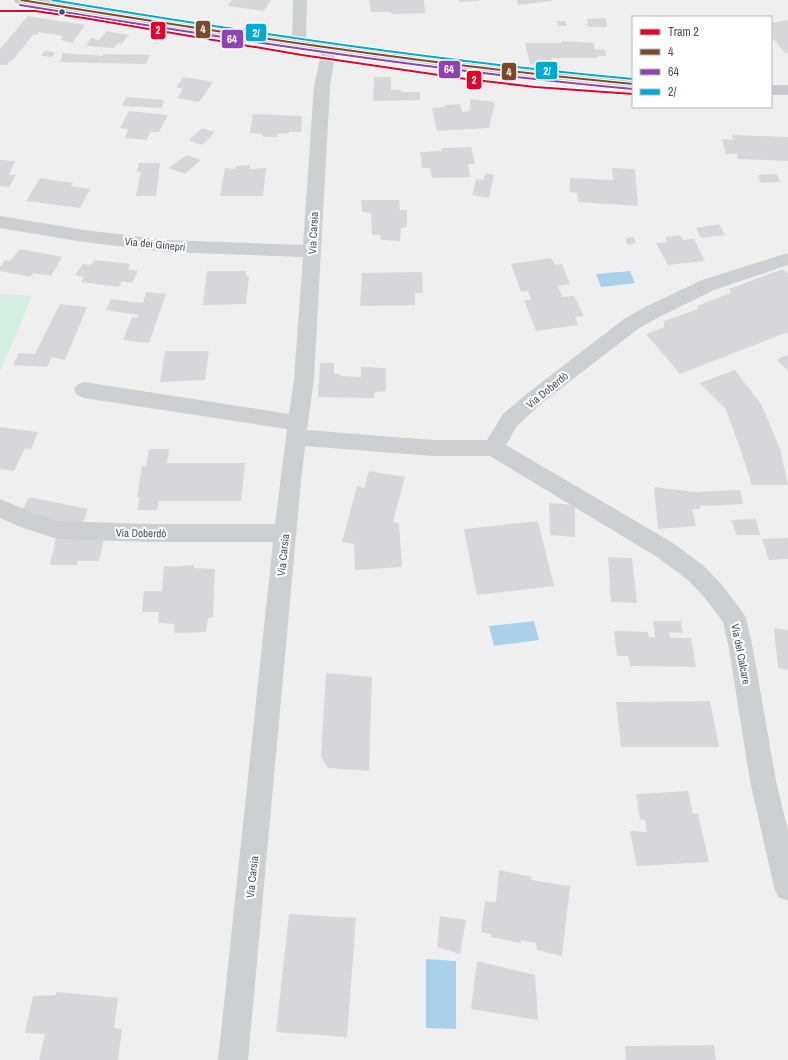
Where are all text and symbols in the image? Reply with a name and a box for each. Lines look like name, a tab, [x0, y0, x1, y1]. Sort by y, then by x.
unlabelled marker	[57, 7, 67, 17]
legend	[632, 16, 772, 108]
line badge: 4	[195, 20, 211, 39]
line badge: 2	[150, 21, 166, 40]
text: 4	[200, 22, 206, 36]
text: 2	[155, 23, 161, 37]
line badge: 2/	[245, 23, 267, 42]
text: Tram 2	[668, 24, 699, 40]
text: 2/	[252, 26, 260, 40]
line badge: 64	[221, 29, 244, 49]
text: 64	[227, 32, 237, 46]
text: 4	[668, 44, 674, 60]
line badge: 64	[438, 60, 461, 79]
line badge: 2/	[535, 61, 558, 80]
text: 64	[444, 62, 454, 76]
line badge: 4	[501, 62, 517, 81]
text: 2/	[543, 64, 551, 78]
text: 64	[668, 64, 679, 80]
text: 4	[506, 65, 512, 79]
line badge: 2	[466, 70, 482, 90]
text: 2	[471, 73, 477, 87]
text: 2/	[668, 84, 676, 100]
street label: Via Carsia	[305, 211, 321, 255]
street label: Via dei Ginepri	[124, 234, 186, 254]
street label: Via Doberdò	[523, 369, 571, 411]
street label: Via Doberdò	[116, 526, 166, 540]
street label: Via Carsia	[274, 533, 292, 577]
street label: Via del Calcare	[728, 622, 754, 686]
street label: Via Carsia	[243, 855, 261, 899]

